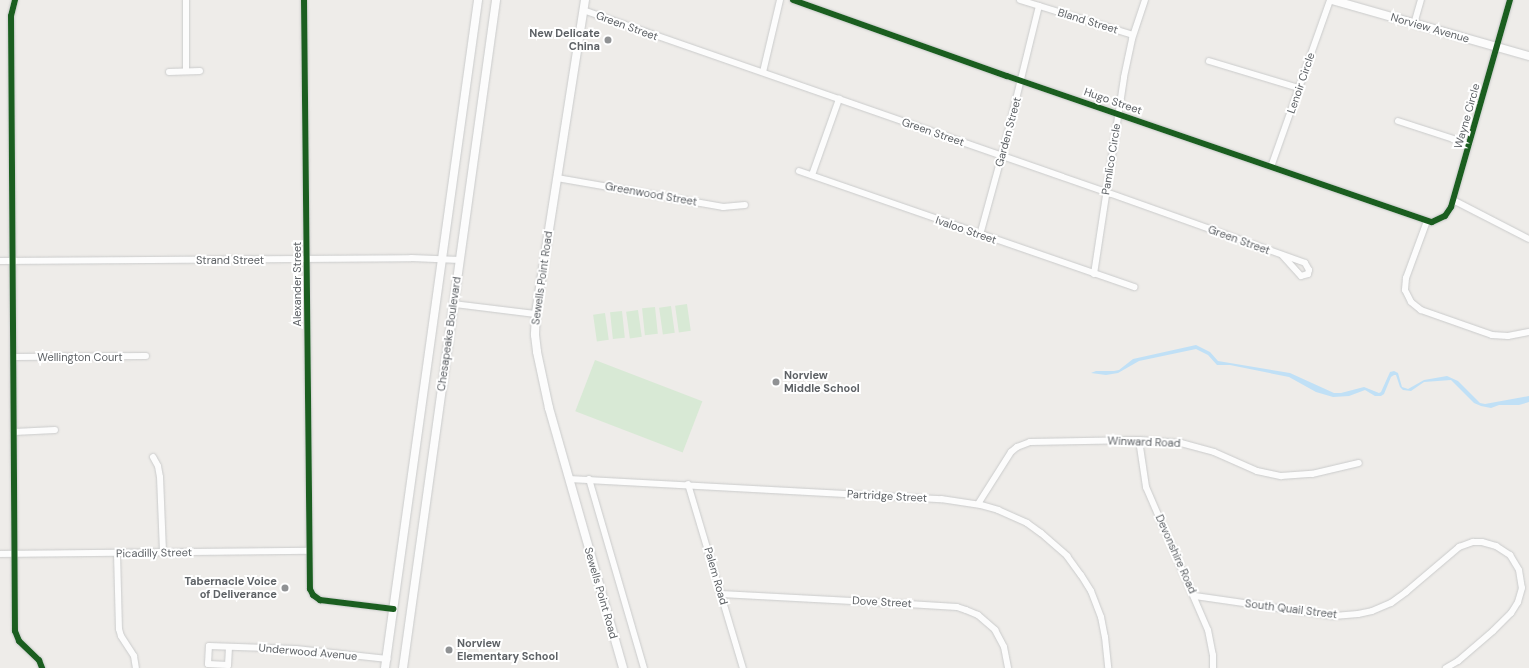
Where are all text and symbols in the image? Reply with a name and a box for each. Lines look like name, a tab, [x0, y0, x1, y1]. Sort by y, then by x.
street label: Bland Street	[1056, 6, 1120, 36]
street label: Green Street	[594, 9, 660, 43]
street label: Norview Avenue	[1389, 10, 1471, 46]
place label: New Delicate China	[529, 27, 600, 53]
marker: New Delicate China	[603, 35, 613, 45]
street label: Lenoir Circle	[1284, 51, 1318, 115]
street label: Wayne Circle	[1451, 82, 1483, 150]
street label: Hugo Street	[1082, 85, 1144, 117]
street label: Garden Street	[992, 96, 1024, 168]
street label: Green Street	[900, 115, 966, 149]
street label: Pamlico Circle	[1099, 122, 1123, 196]
street label: Greenwood Street	[604, 179, 698, 209]
street label: Ivaloo Street	[934, 213, 998, 247]
street label: Green Street	[1206, 223, 1272, 257]
street label: Sewells Point Road	[529, 230, 555, 326]
street label: Alexander Street	[290, 242, 304, 326]
street label: Strand Street	[196, 253, 264, 267]
street label: Chesapeake Boulevard	[434, 276, 464, 392]
street label: Wellington Court	[37, 350, 123, 364]
place label: Norview Middle School	[784, 369, 860, 395]
marker: Norview Middle School	[771, 377, 781, 387]
street label: Winward Road	[1107, 434, 1181, 450]
street label: Partridge Street	[847, 487, 927, 505]
street label: Devonshire Road	[1153, 512, 1199, 596]
street label: Picadilly Street	[116, 546, 192, 560]
street label: Sewells Point Road	[582, 546, 620, 640]
street label: Palem Road	[702, 546, 730, 606]
place label: Tabernacle Voice of Deliverance	[184, 575, 277, 601]
marker: Tabernacle Voice of Deliverance	[280, 583, 290, 593]
street label: Dove Street	[852, 594, 912, 610]
street label: South Quail Street	[1244, 597, 1338, 621]
place label: Norview Elementary School	[457, 637, 558, 663]
street label: Underwood Avenue	[258, 641, 358, 663]
marker: Norview Elementary School	[444, 645, 454, 655]

